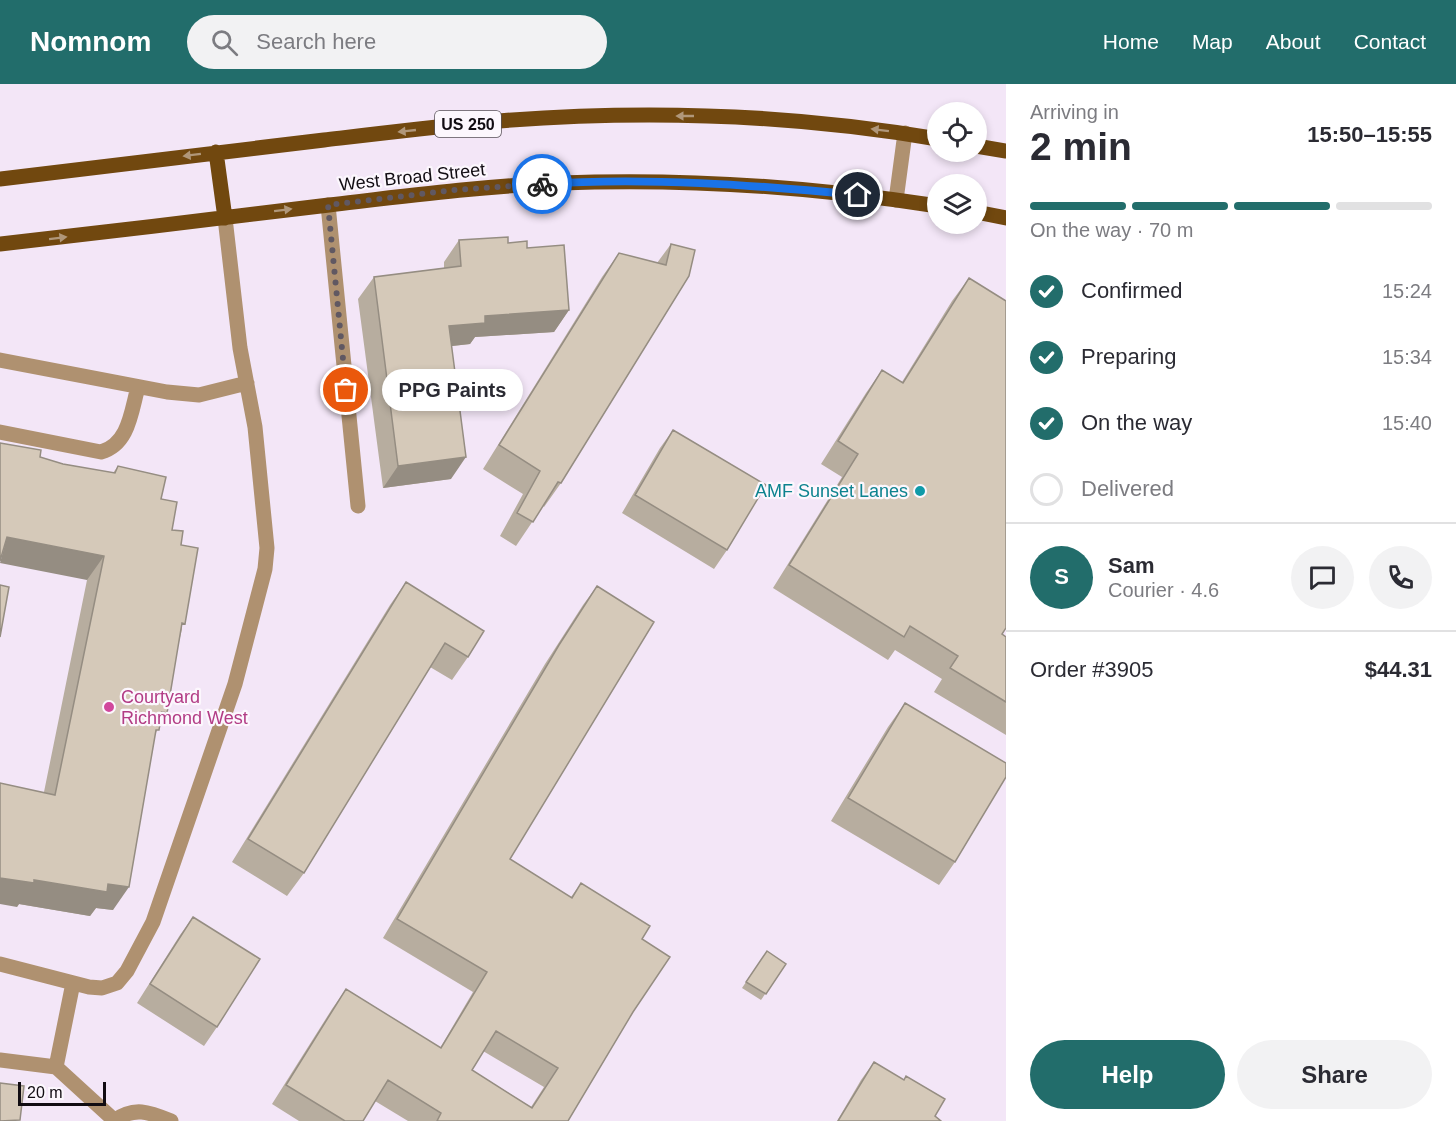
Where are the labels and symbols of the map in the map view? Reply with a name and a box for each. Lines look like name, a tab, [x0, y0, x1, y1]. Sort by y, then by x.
road number: US 250	[435, 111, 501, 137]
one-way arrow	[676, 111, 695, 121]
one-way arrow	[397, 126, 416, 136]
one-way arrow	[870, 126, 889, 135]
one-way arrow	[183, 150, 202, 160]
courier	[512, 154, 572, 214]
street label: West Broad Street	[338, 159, 486, 195]
pin	[832, 169, 883, 220]
one-way arrow	[273, 206, 292, 215]
one-way arrow	[49, 233, 68, 243]
pin	[320, 364, 371, 415]
callout: PPG Paints	[382, 369, 523, 411]
place label: AMF Sunset Lanes	[755, 481, 908, 501]
marker: AMF Sunset Lanes	[913, 484, 927, 498]
place label: Courtyard Richmond West	[121, 687, 248, 728]
marker: Courtyard Richmond West	[102, 700, 116, 714]
scale bar	[18, 1079, 106, 1106]

